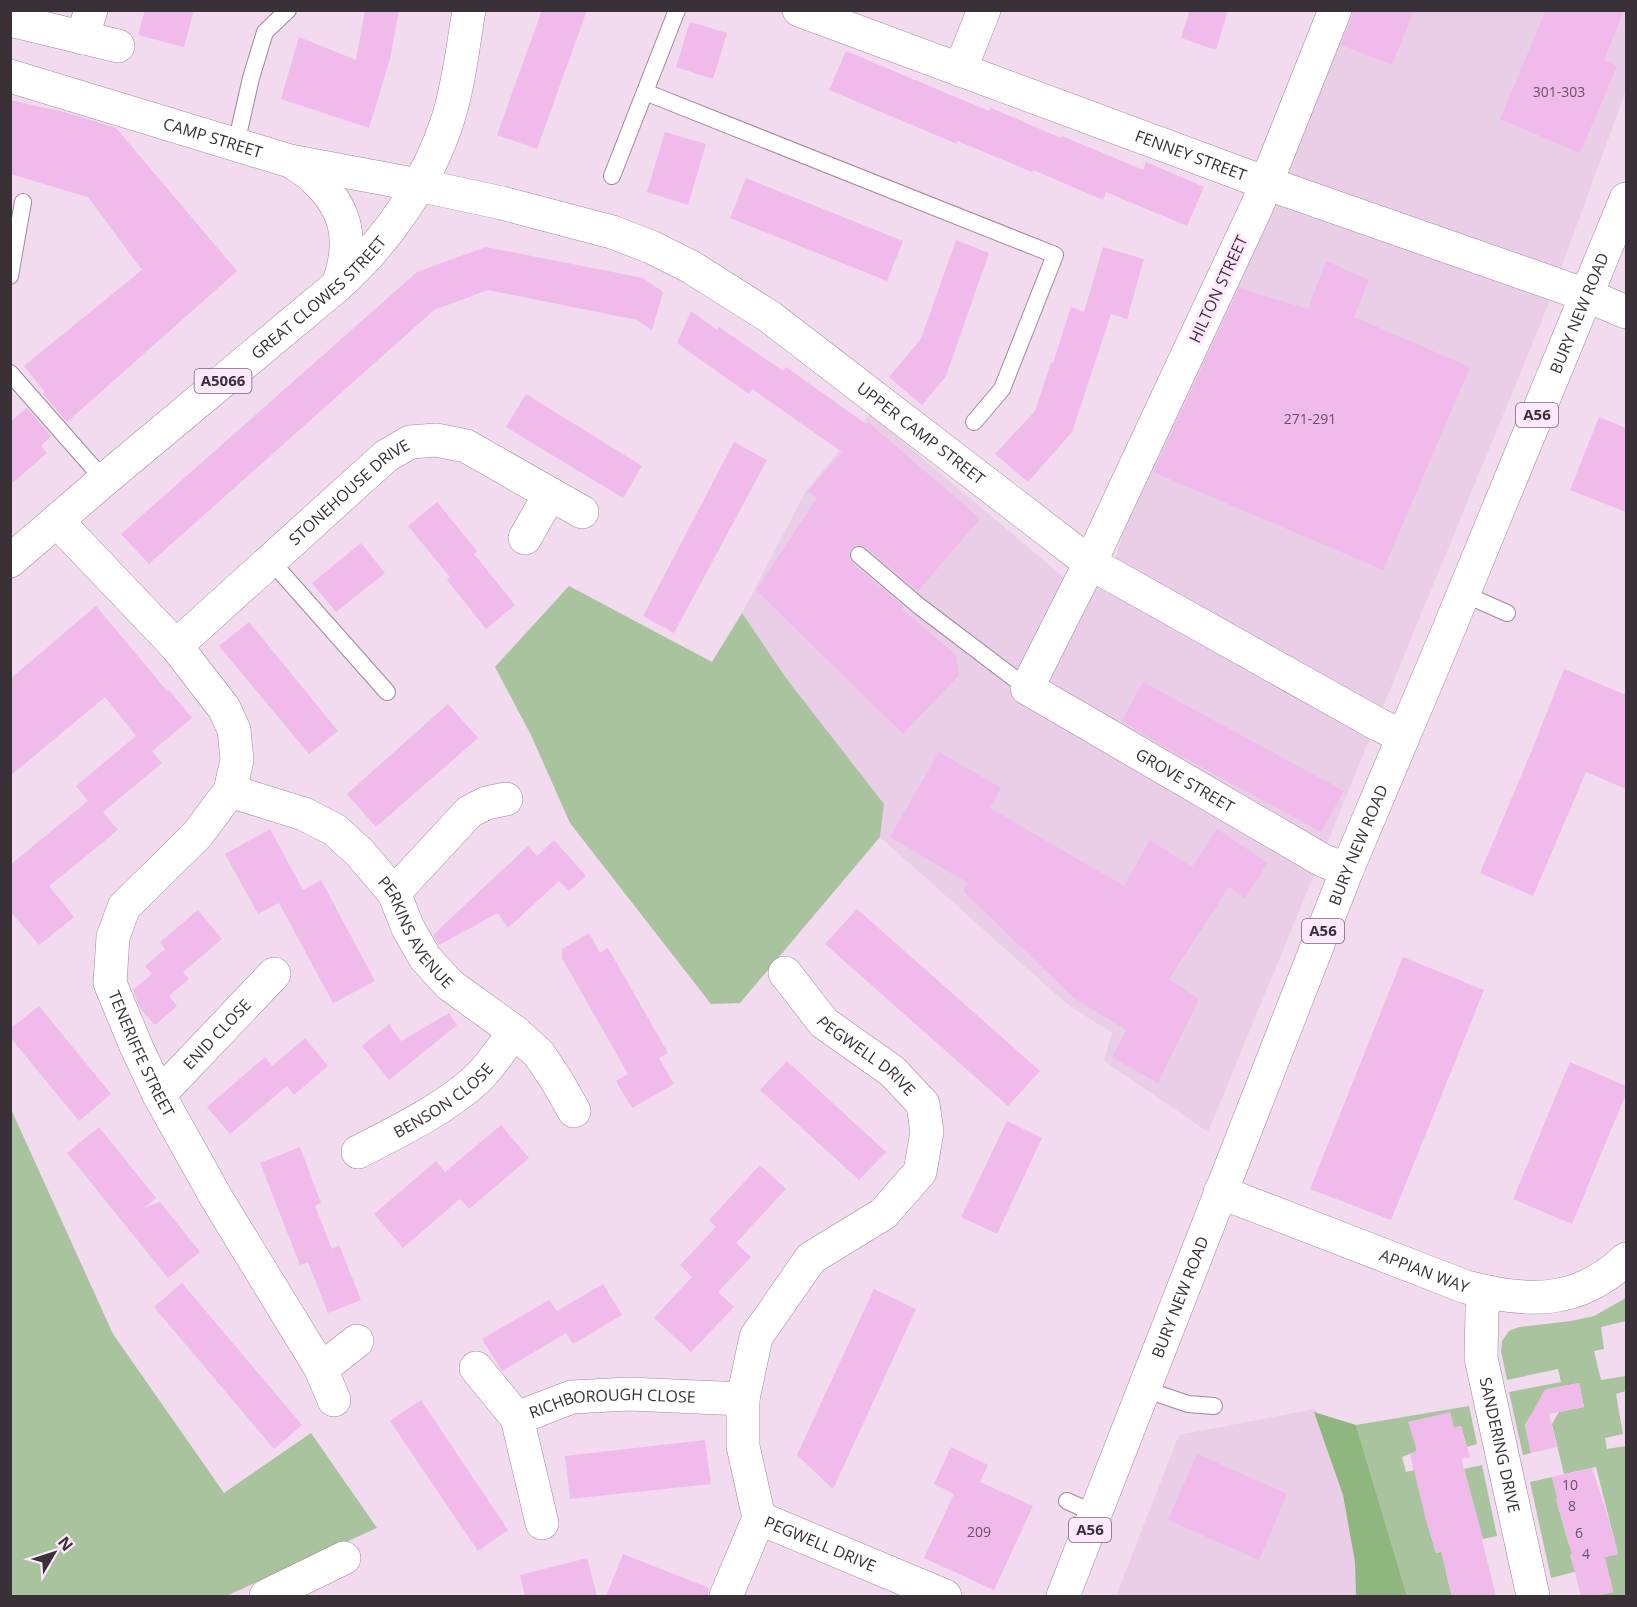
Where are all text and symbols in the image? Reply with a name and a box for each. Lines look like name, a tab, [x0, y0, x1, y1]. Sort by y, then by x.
house number: 301-303	[1533, 82, 1585, 101]
street label: CAMP STREET	[161, 112, 265, 163]
street label: FENNEY STREET	[1132, 125, 1250, 186]
street label: GREAT CLOWES STREET	[246, 231, 391, 364]
street label: HILTON STREET	[1183, 232, 1253, 346]
street label: BURY NEW ROAD	[1544, 249, 1614, 377]
road number: A5066	[194, 369, 252, 393]
street label: UPPER CAMP STREET	[852, 377, 990, 490]
road number: A56	[1516, 403, 1558, 427]
house number: 271-291	[1284, 409, 1336, 428]
street label: STONEHOUSE DRIVE	[284, 434, 413, 550]
street label: GROVE STREET	[1132, 743, 1239, 818]
street label: BURY NEW ROAD	[1323, 781, 1393, 909]
street label: PERKINS AVENUE	[373, 871, 458, 993]
road number: A56	[1302, 919, 1344, 943]
street label: TENERIFFE STREET	[103, 987, 180, 1121]
street label: ENID CLOSE	[178, 994, 256, 1074]
street label: PEGWELL DRIVE	[812, 1012, 920, 1100]
street label: BENSON CLOSE	[390, 1058, 498, 1143]
street label: BURY NEW ROAD	[1146, 1233, 1214, 1361]
street label: APPIAN WAY	[1376, 1244, 1472, 1298]
street label: SANDERING DRIVE	[1475, 1375, 1525, 1515]
street label: RICHBOROUGH CLOSE	[526, 1383, 696, 1423]
house number: 10	[1562, 1475, 1578, 1494]
house number: 8	[1568, 1496, 1576, 1515]
street label: PEGWELL DRIVE	[761, 1511, 879, 1577]
road number: A56	[1069, 1518, 1111, 1542]
house number: 209	[967, 1522, 991, 1541]
north arrow	[24, 1523, 84, 1583]
house number: 6	[1575, 1523, 1583, 1542]
text: N	[53, 1532, 78, 1556]
house number: 4	[1582, 1544, 1590, 1563]

